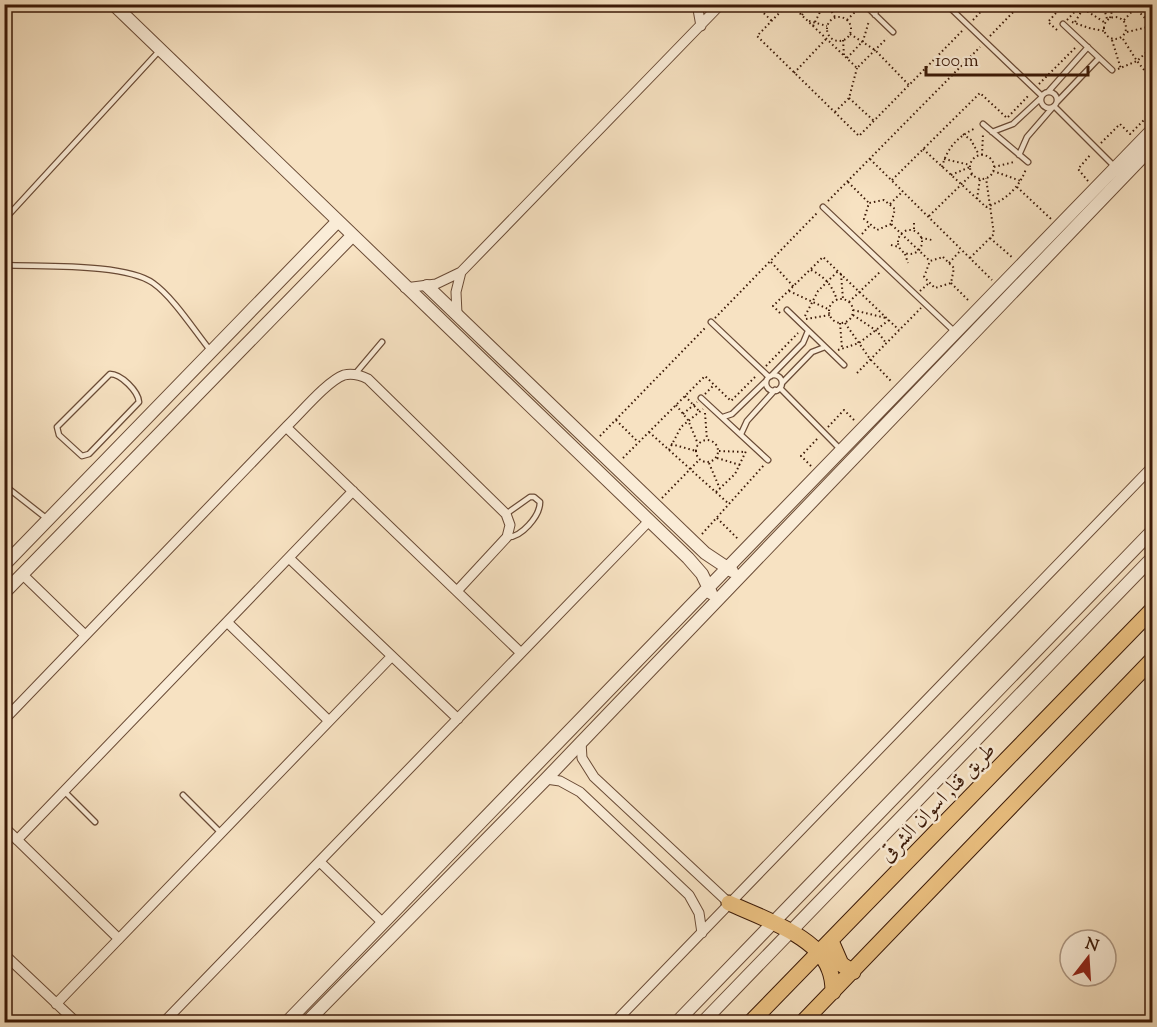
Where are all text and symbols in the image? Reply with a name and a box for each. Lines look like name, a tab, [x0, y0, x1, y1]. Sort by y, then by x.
scale bar	[926, 39, 1088, 77]
text: 100 m	[935, 49, 979, 75]
street label: طريق قنا, اسوان الشرقى	[873, 737, 1004, 870]
north arrow	[1058, 928, 1118, 988]
text: N	[1082, 933, 1101, 959]

